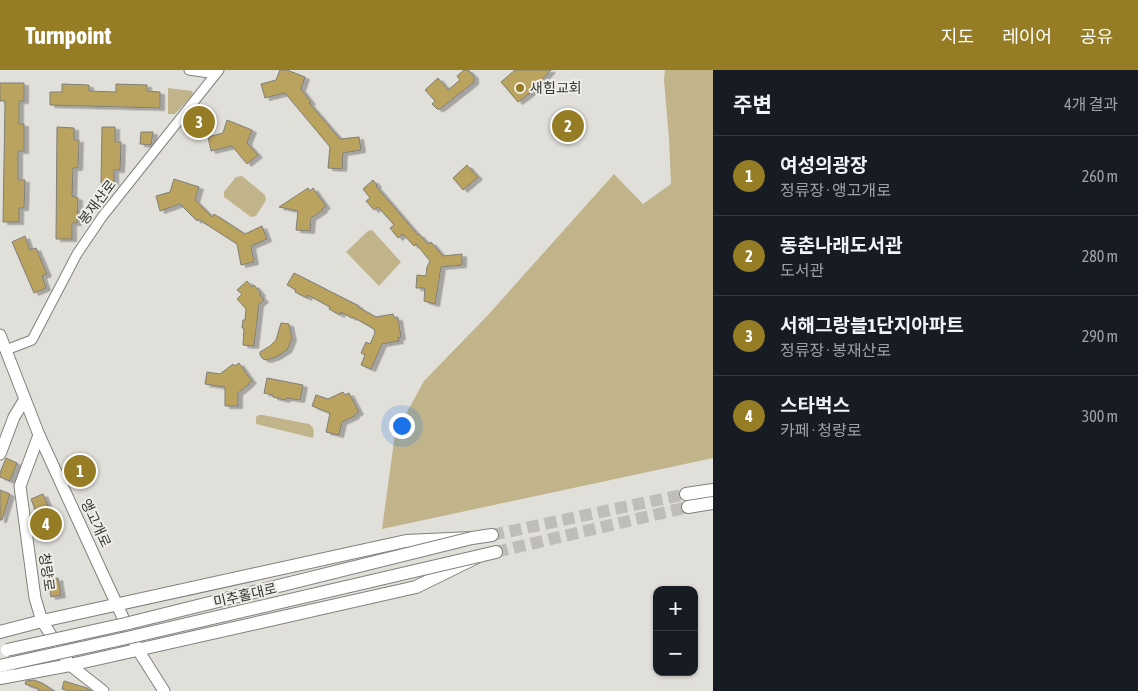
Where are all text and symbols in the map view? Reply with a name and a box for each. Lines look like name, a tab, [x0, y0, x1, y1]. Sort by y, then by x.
text: Turnpoint	[25, 22, 111, 49]
text: 지도	[941, 26, 974, 47]
text: 레이어	[1002, 26, 1052, 47]
text: 공유	[1080, 26, 1113, 47]
place label: 새힘교회	[530, 80, 582, 96]
marker: 새힘교회	[514, 82, 526, 94]
text: 주변	[733, 92, 772, 116]
text: 4개 결과	[1064, 95, 1118, 113]
pin: 3	[183, 103, 215, 141]
pin: 2	[552, 107, 584, 145]
text: 여성의광장	[780, 154, 867, 176]
text: 1	[745, 167, 753, 185]
text: 260 m	[1082, 167, 1118, 185]
street label: 봉재산로	[75, 177, 119, 227]
text: 정류장 · 앵고개로	[780, 181, 891, 199]
text: 동춘나래도서관	[780, 234, 902, 256]
text: 2	[745, 247, 753, 265]
text: 280 m	[1082, 247, 1118, 265]
text: 도서관	[780, 261, 824, 279]
text: 서해그랑블1단지아파트	[780, 314, 964, 336]
text: 3	[745, 327, 753, 345]
text: 290 m	[1082, 327, 1118, 345]
text: 정류장 · 봉재산로	[780, 341, 891, 359]
text: 스타벅스	[780, 394, 850, 416]
text: 4	[745, 407, 753, 425]
text: 300 m	[1082, 407, 1118, 425]
your location	[389, 413, 415, 439]
text: 카페 · 청량로	[780, 421, 861, 439]
pin: 1	[64, 452, 96, 490]
street label: 앵고개로	[78, 496, 114, 550]
pin: 4	[30, 505, 62, 543]
street label: 청량로	[36, 552, 58, 592]
street label: 미추홀대로	[212, 580, 278, 610]
map controls	[653, 586, 698, 676]
button: +	[653, 586, 698, 631]
button: −	[653, 631, 698, 676]

